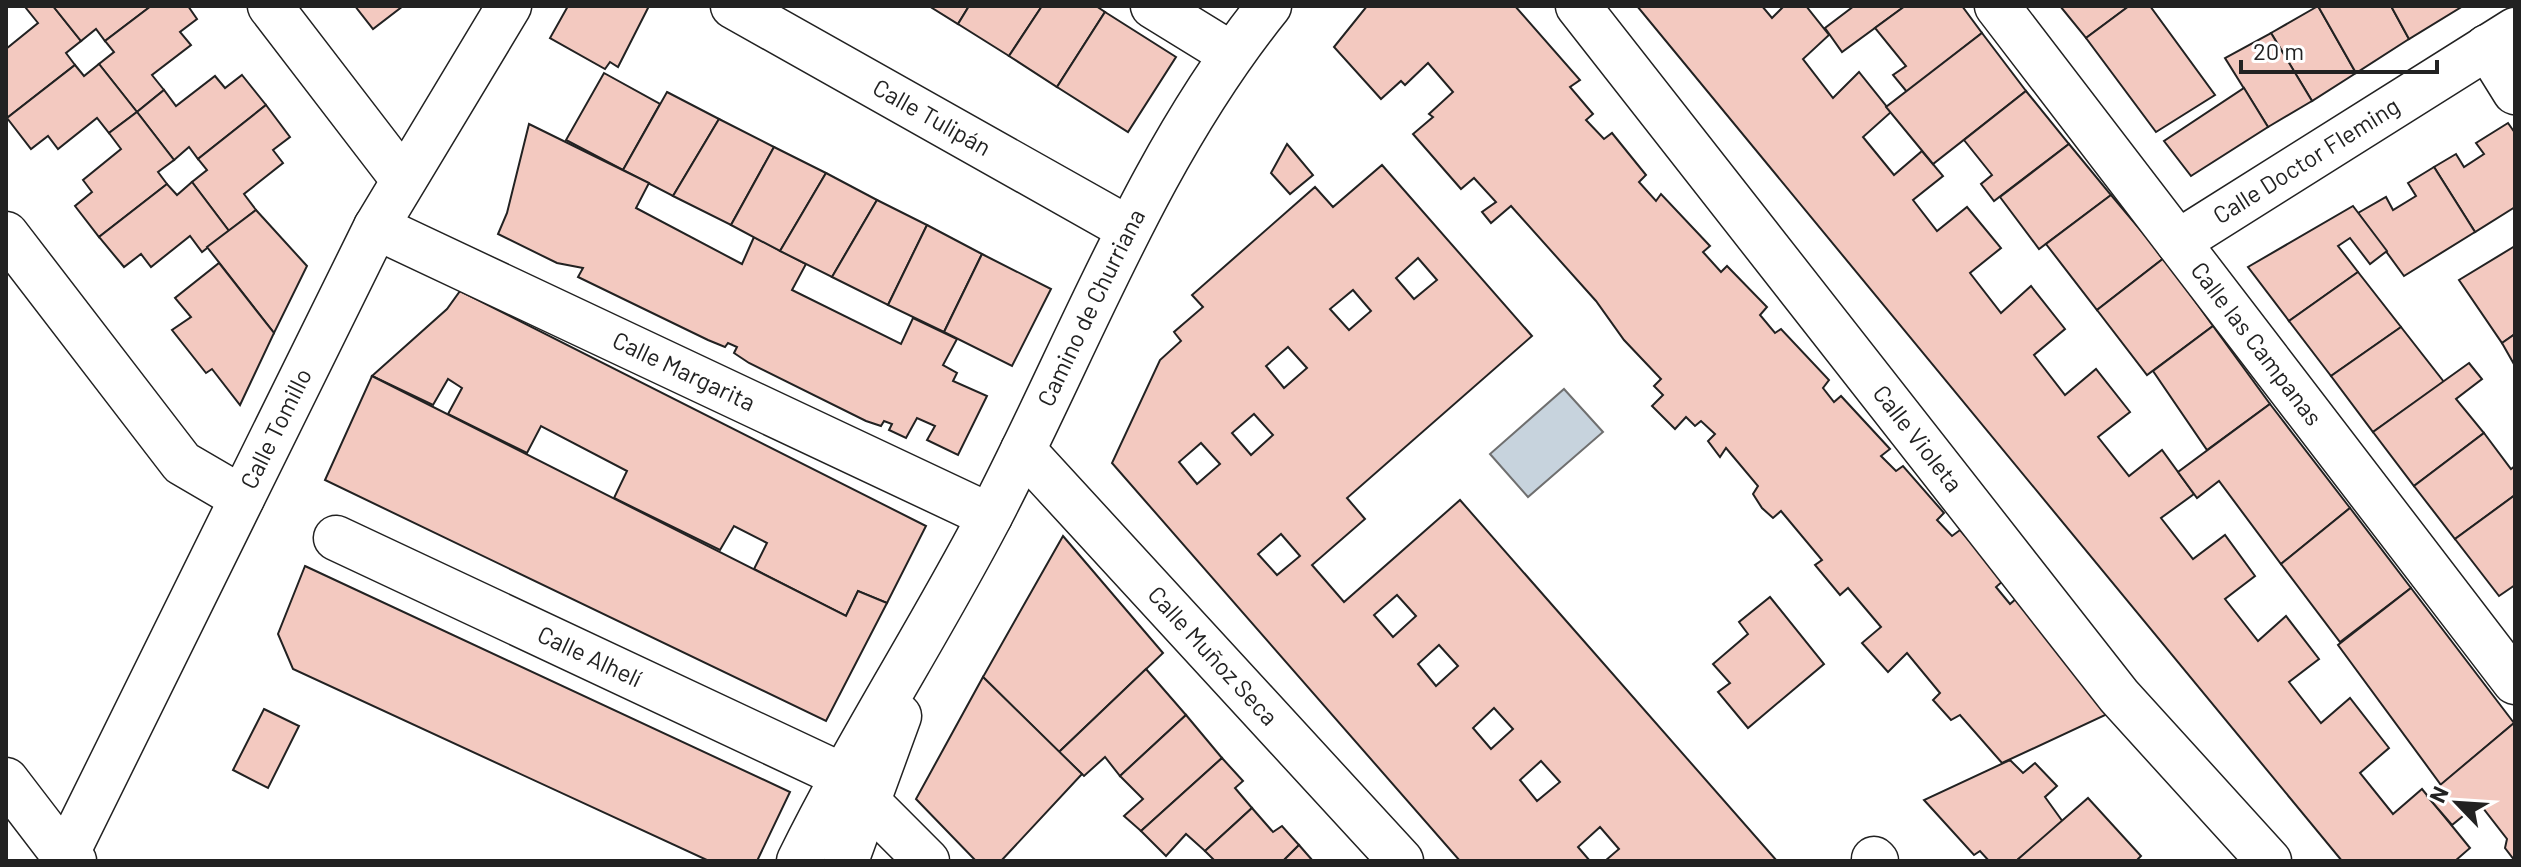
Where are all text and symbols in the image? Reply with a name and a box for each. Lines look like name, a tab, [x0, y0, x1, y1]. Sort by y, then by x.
scale bar	[2241, 24, 2437, 74]
text: 20 m	[2253, 36, 2304, 65]
street label: Calle Tulipán	[868, 72, 997, 161]
street label: Calle Doctor Fleming	[2207, 90, 2404, 229]
street label: Camino de Churriana	[1030, 204, 1150, 411]
street label: Calle las Campanas	[2185, 256, 2329, 431]
street label: Calle Margarita	[608, 324, 760, 416]
street label: Calle Tomillo	[233, 363, 317, 493]
street label: Calle Violeta	[1868, 379, 1969, 497]
street label: Calle Muñoz Seca	[1143, 580, 1285, 731]
street label: Calle Alhelí	[533, 619, 647, 692]
north arrow	[2417, 763, 2497, 843]
text: N	[2423, 782, 2453, 806]

